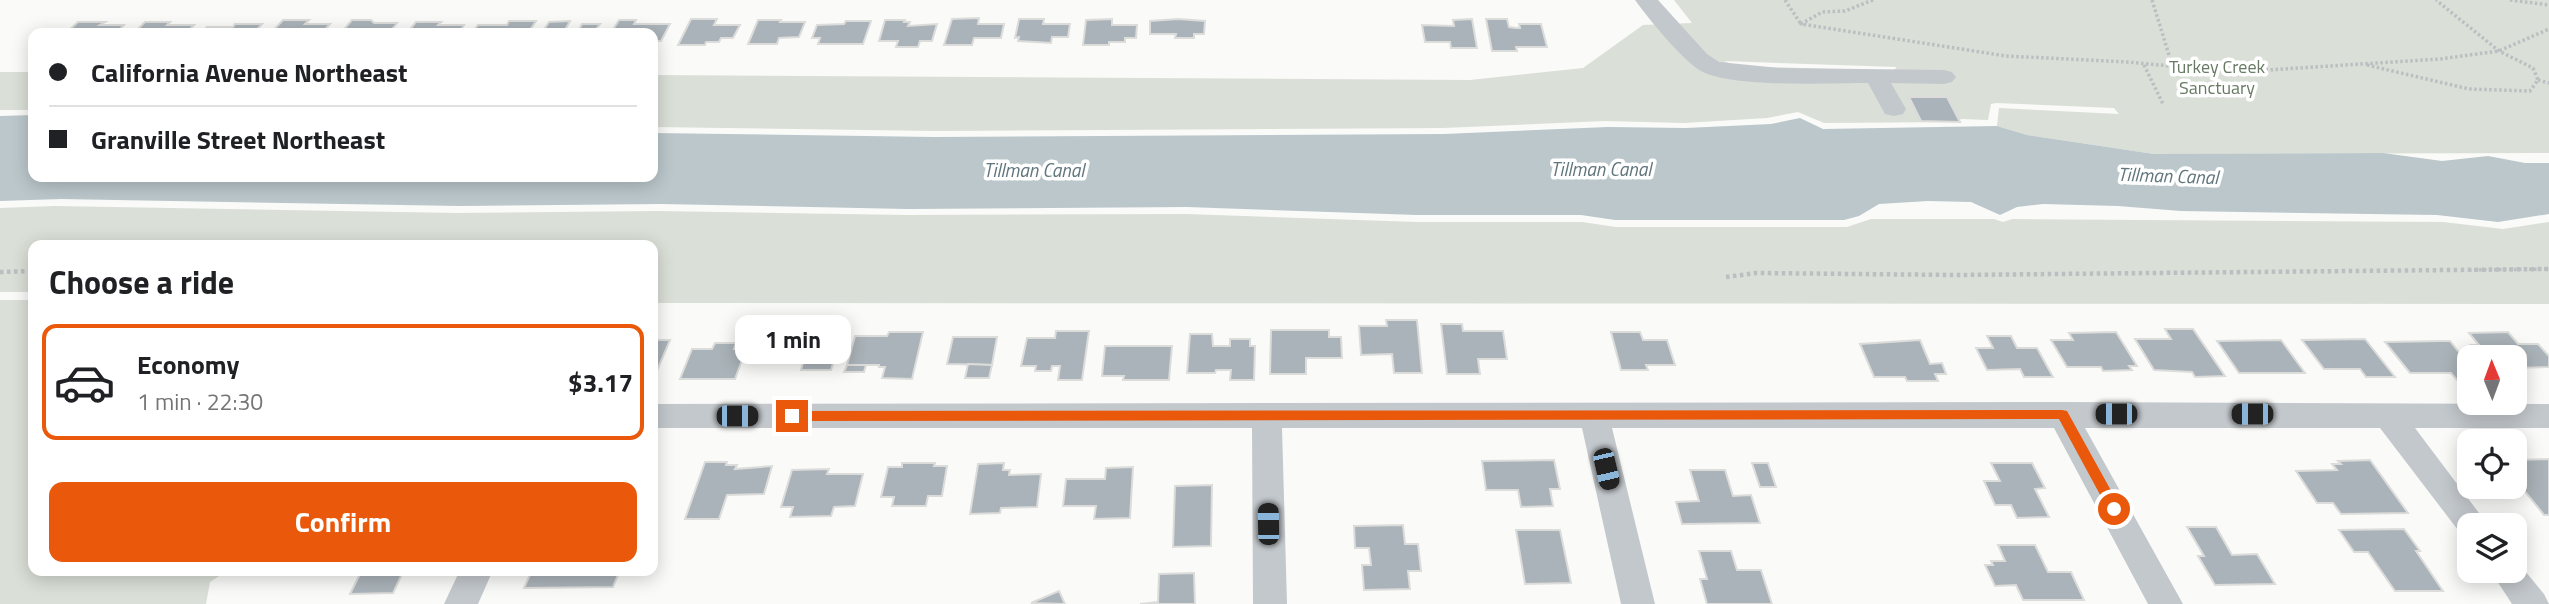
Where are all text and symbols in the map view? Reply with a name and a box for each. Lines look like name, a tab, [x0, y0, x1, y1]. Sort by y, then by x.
text: California Avenue Northeast	[91, 53, 407, 92]
park label: Turkey Creek Sanctuary	[2169, 53, 2265, 101]
text: Granville Street Northeast	[91, 120, 385, 159]
water label: Tillman Canal	[1551, 154, 1653, 183]
water label: Tillman Canal	[984, 155, 1086, 184]
water label: Tillman Canal	[2117, 159, 2221, 191]
text: Choose a ride	[49, 258, 234, 306]
callout: 1 min	[734, 314, 850, 364]
text: 1 min	[765, 322, 821, 357]
text: Economy	[137, 345, 239, 384]
north arrow	[2457, 345, 2527, 415]
map controls	[2457, 345, 2527, 583]
icon: car	[53, 351, 116, 414]
text: $3.17	[568, 363, 633, 402]
text: 1 min · 22:30	[137, 384, 263, 419]
route end	[776, 400, 808, 432]
car	[2096, 404, 2138, 425]
car	[2232, 404, 2274, 425]
car	[717, 406, 759, 427]
button: locate	[2457, 429, 2527, 499]
car	[1592, 446, 1621, 492]
button: Confirm	[49, 482, 637, 562]
route start	[2098, 493, 2130, 525]
car	[1258, 503, 1279, 545]
button: layers	[2457, 513, 2527, 583]

